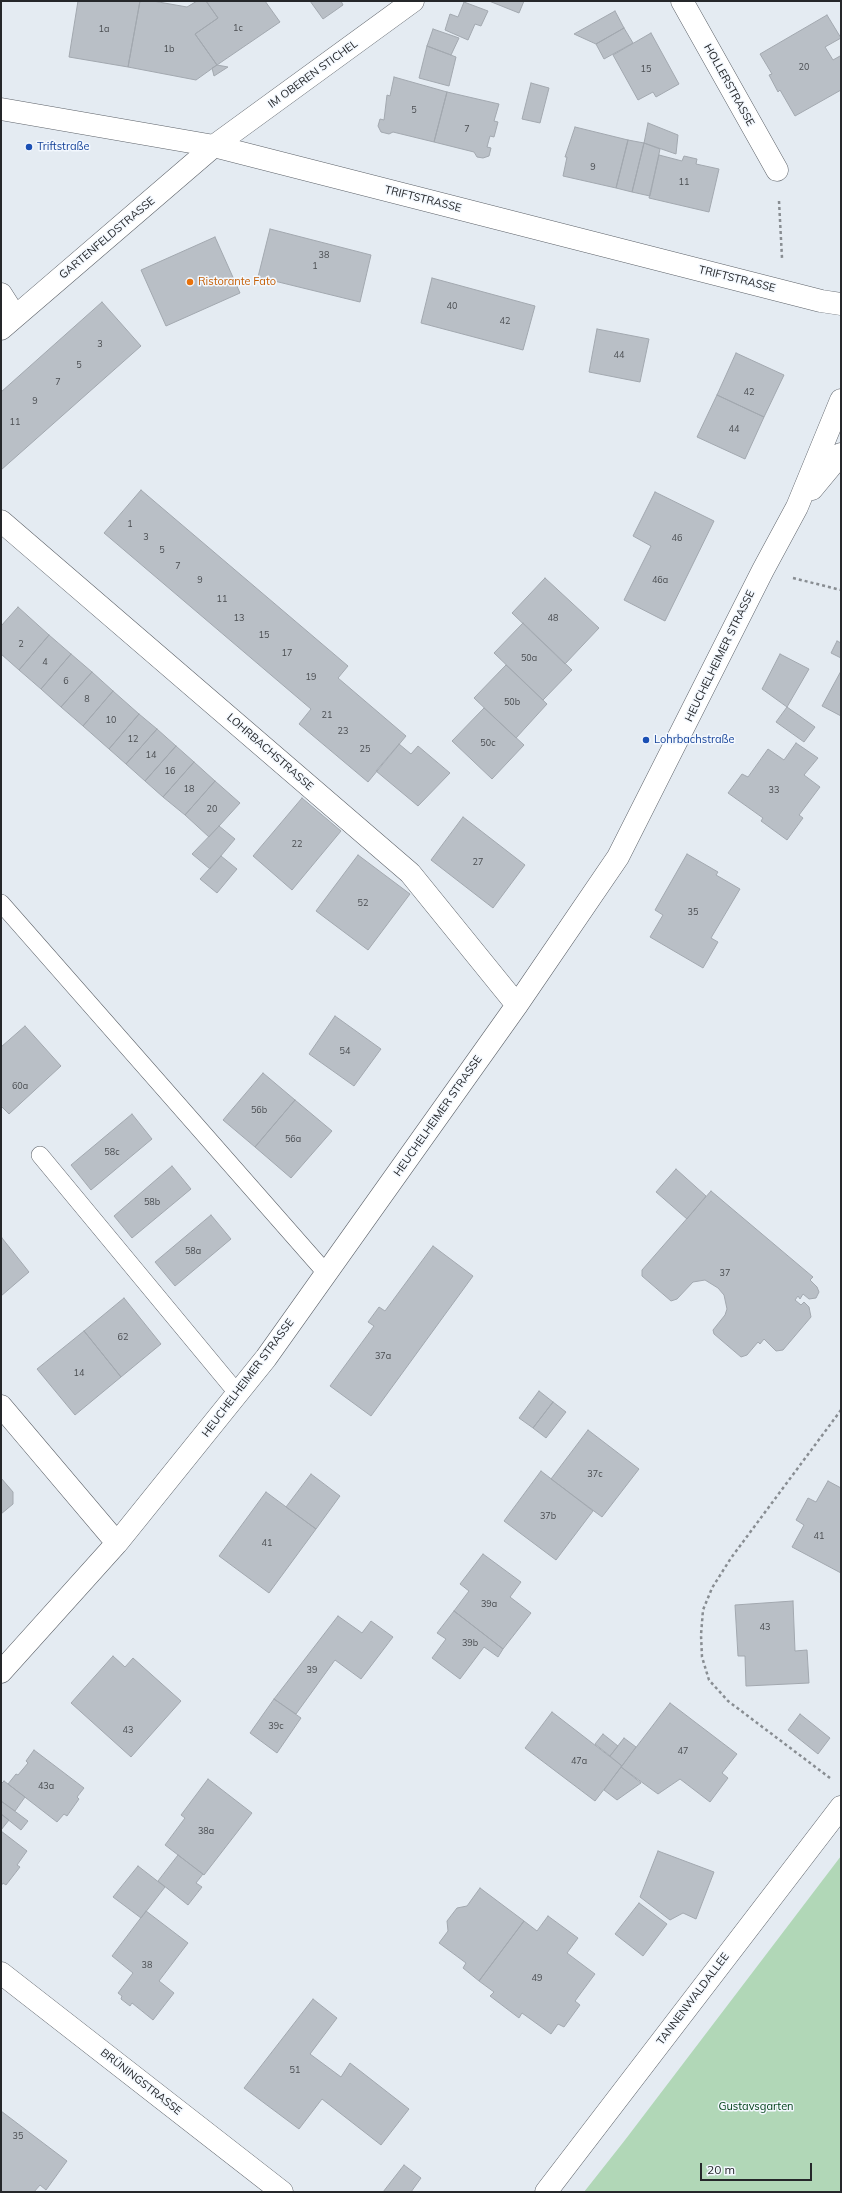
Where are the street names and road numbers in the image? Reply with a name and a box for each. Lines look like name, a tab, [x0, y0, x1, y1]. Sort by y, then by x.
street label: IM OBEREN STICHEL	[266, 37, 360, 111]
street label: HOLLERSTRASSE	[701, 42, 757, 128]
street label: TRIFTSTRASSE	[383, 183, 463, 215]
street label: GARTENFELDSTRASSE	[57, 194, 157, 282]
street label: TRIFTSTRASSE	[697, 263, 777, 295]
street label: HEUCHELHEIMER STRASSE	[682, 588, 758, 724]
street label: LOHRBACHSTRASSE	[224, 711, 316, 793]
street label: HEUCHELHEIMER STRASSE	[391, 1053, 485, 1179]
street label: HEUCHELHEIMER STRASSE	[199, 1316, 297, 1440]
street label: TANNENWALDALLEE	[654, 1950, 732, 2048]
street label: BRÜNINGSTRASSE	[98, 2046, 184, 2118]

